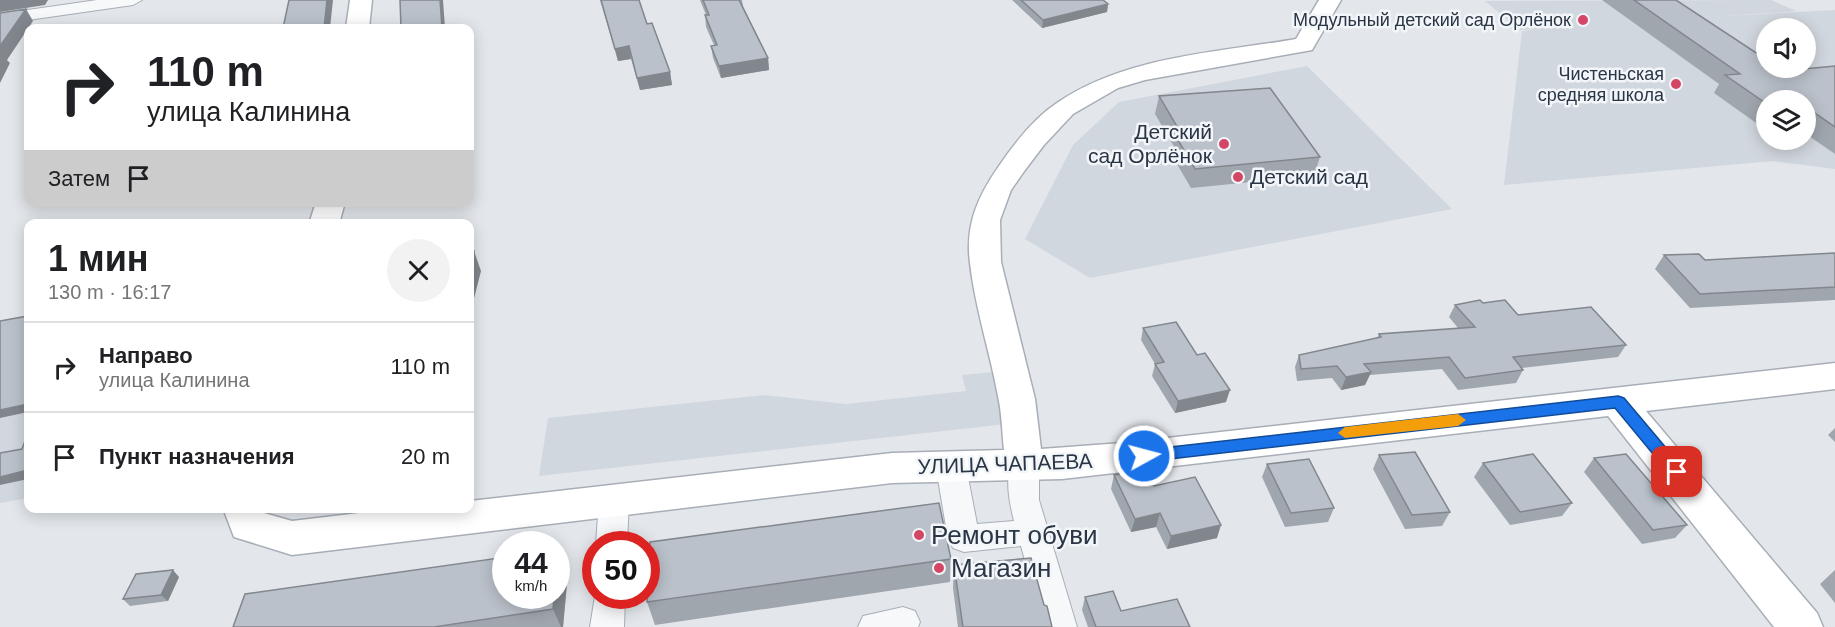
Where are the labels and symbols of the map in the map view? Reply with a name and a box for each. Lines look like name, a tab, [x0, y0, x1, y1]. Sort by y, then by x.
place label: Модульный детский сад Орлёнок	[1293, 10, 1571, 30]
marker: Модульный детский сад Орлёнок	[1576, 13, 1590, 27]
place label: Чистеньская средняя школа	[1538, 64, 1665, 105]
marker: Чистеньская средняя школа	[1669, 77, 1683, 91]
place label: Детский сад Орлёнок	[1088, 120, 1213, 167]
marker: Детский сад Орлёнок	[1217, 137, 1231, 151]
place label: Детский сад	[1250, 165, 1368, 188]
marker: Детский сад	[1231, 170, 1245, 184]
position arrow	[1112, 424, 1176, 488]
pin	[1651, 446, 1702, 497]
street label: УЛИЦА ЧАПАЕВА	[917, 449, 1093, 478]
place label: Ремонт обуви	[931, 520, 1098, 550]
marker: Ремонт обуви	[912, 528, 926, 542]
speed limit sign: 50	[582, 531, 660, 609]
place label: Магазин	[951, 553, 1051, 583]
marker: Магазин	[932, 561, 946, 575]

